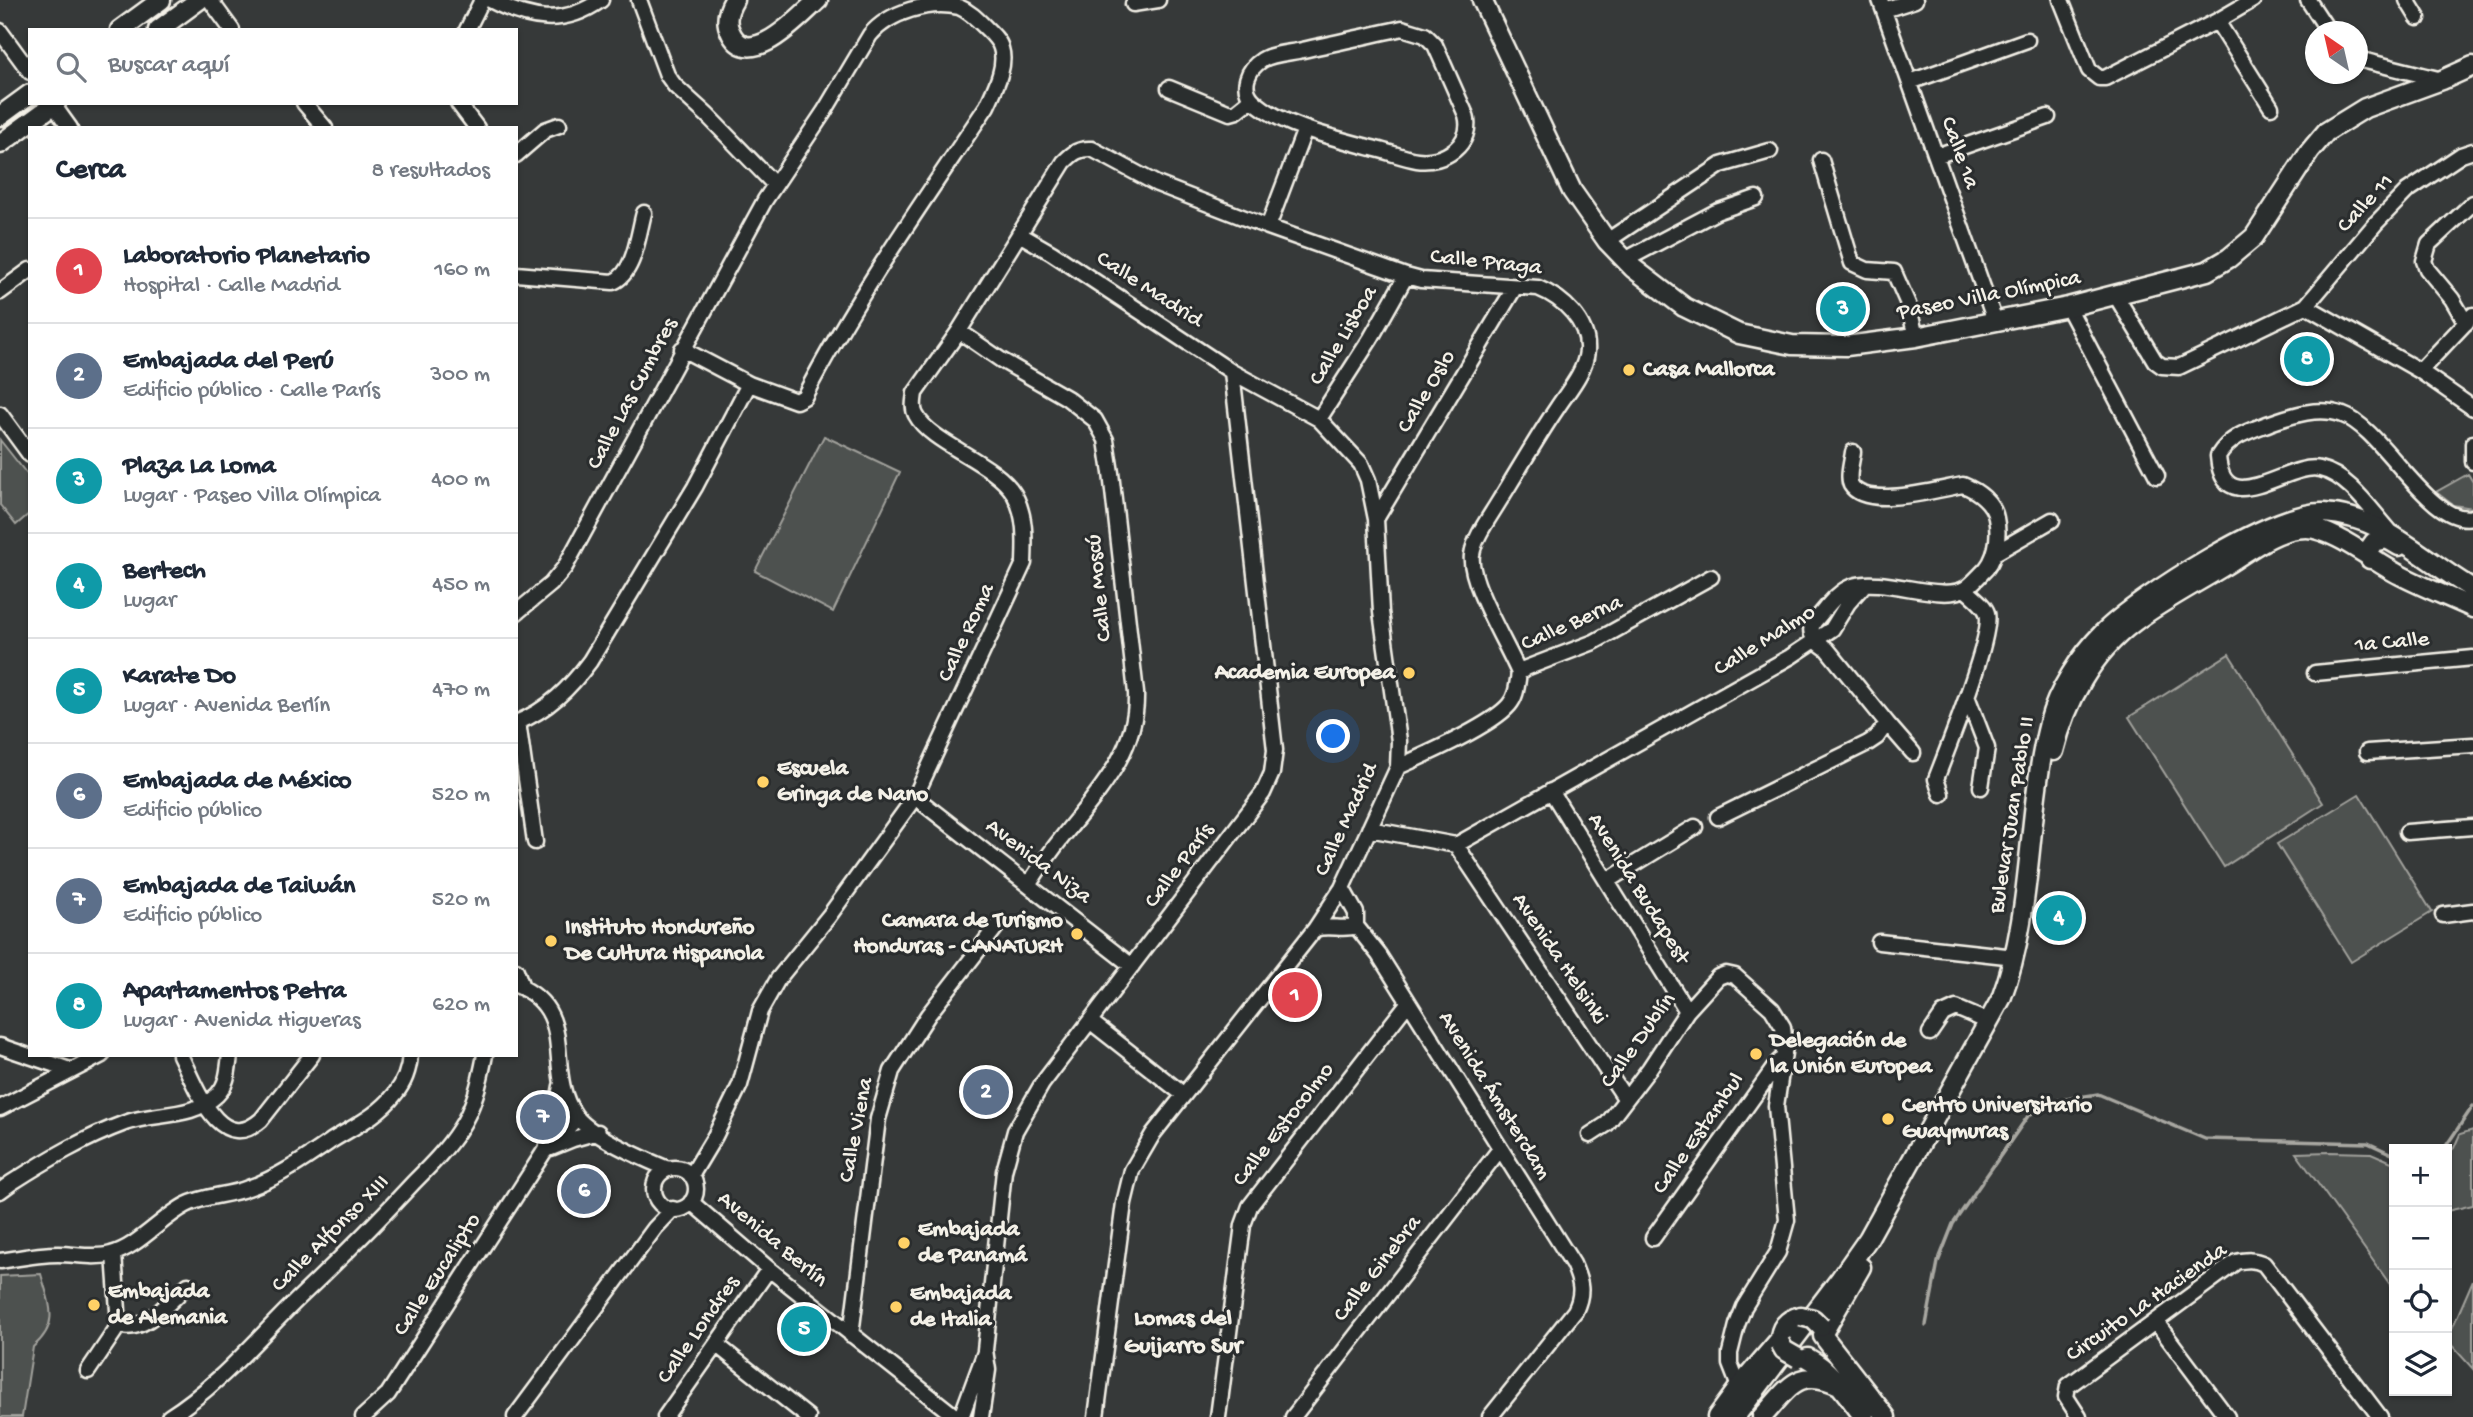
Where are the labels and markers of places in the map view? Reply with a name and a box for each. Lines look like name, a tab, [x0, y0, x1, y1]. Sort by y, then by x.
pin: 3	[1820, 283, 1866, 335]
pin: 8	[2284, 333, 2330, 385]
place label: Casa Mallorca	[1643, 357, 1776, 384]
marker: Casa Mallorca	[1621, 362, 1637, 378]
place label: Academia Europea	[1214, 660, 1396, 687]
marker: Academia Europea	[1401, 665, 1417, 681]
place label: Escuela Gringa de Nano	[777, 756, 928, 809]
marker: Escuela Gringa de Nano	[755, 774, 771, 790]
pin: 4	[2036, 892, 2082, 944]
place label: Camara de Turismo Honduras - CANATURH	[853, 908, 1064, 961]
place label: Instituto Hondureño De Cultura Hispanola	[563, 915, 765, 968]
marker: Camara de Turismo Honduras - CANATURH	[1069, 926, 1085, 942]
marker: Instituto Hondureño De Cultura Hispanola	[543, 933, 559, 949]
pin: 1	[1272, 969, 1318, 1021]
place label: Delegación de la Unión Europea	[1768, 1028, 1933, 1081]
marker: Delegación de la Unión Europea	[1748, 1046, 1764, 1062]
pin: 2	[963, 1066, 1009, 1118]
pin: 7	[520, 1091, 566, 1143]
place label: Centro Universitario Guaymuras	[1902, 1093, 2092, 1146]
marker: Centro Universitario Guaymuras	[1880, 1111, 1896, 1127]
pin: 6	[561, 1165, 607, 1217]
place label: Embajada de Panamá	[918, 1217, 1028, 1270]
marker: Embajada de Panamá	[896, 1235, 912, 1251]
place label: Embajada de Alemania	[108, 1279, 228, 1332]
place label: Embajada de Italia	[910, 1281, 1013, 1334]
marker: Embajada de Alemania	[86, 1297, 102, 1313]
marker: Embajada de Italia	[888, 1299, 904, 1315]
pin: 5	[781, 1303, 827, 1355]

